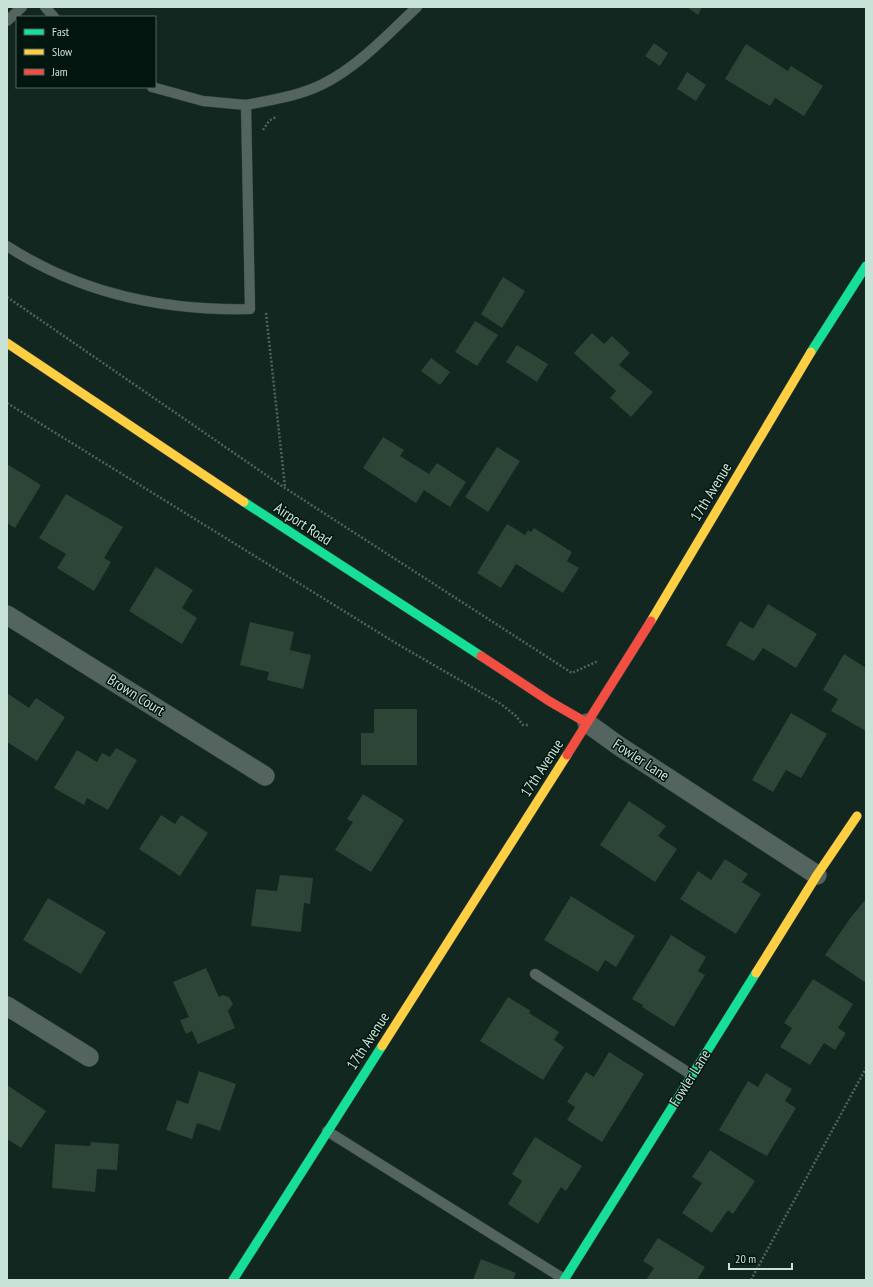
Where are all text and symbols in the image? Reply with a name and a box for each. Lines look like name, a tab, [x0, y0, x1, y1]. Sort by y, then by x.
legend	[16, 16, 156, 88]
text: Fast	[52, 24, 70, 39]
text: Slow	[52, 44, 73, 59]
text: Jam	[51, 64, 68, 79]
street label: 17th Avenue	[686, 459, 735, 524]
street label: Airport Road	[271, 498, 336, 549]
street label: Brown Court	[104, 670, 169, 720]
street label: Fowler Lane	[610, 734, 673, 785]
street label: 17th Avenue	[516, 735, 567, 800]
street label: 17th Avenue	[342, 1008, 393, 1073]
street label: Fowler Lane	[665, 1046, 714, 1110]
scale bar	[729, 1245, 792, 1271]
text: 20 m	[735, 1251, 756, 1266]

